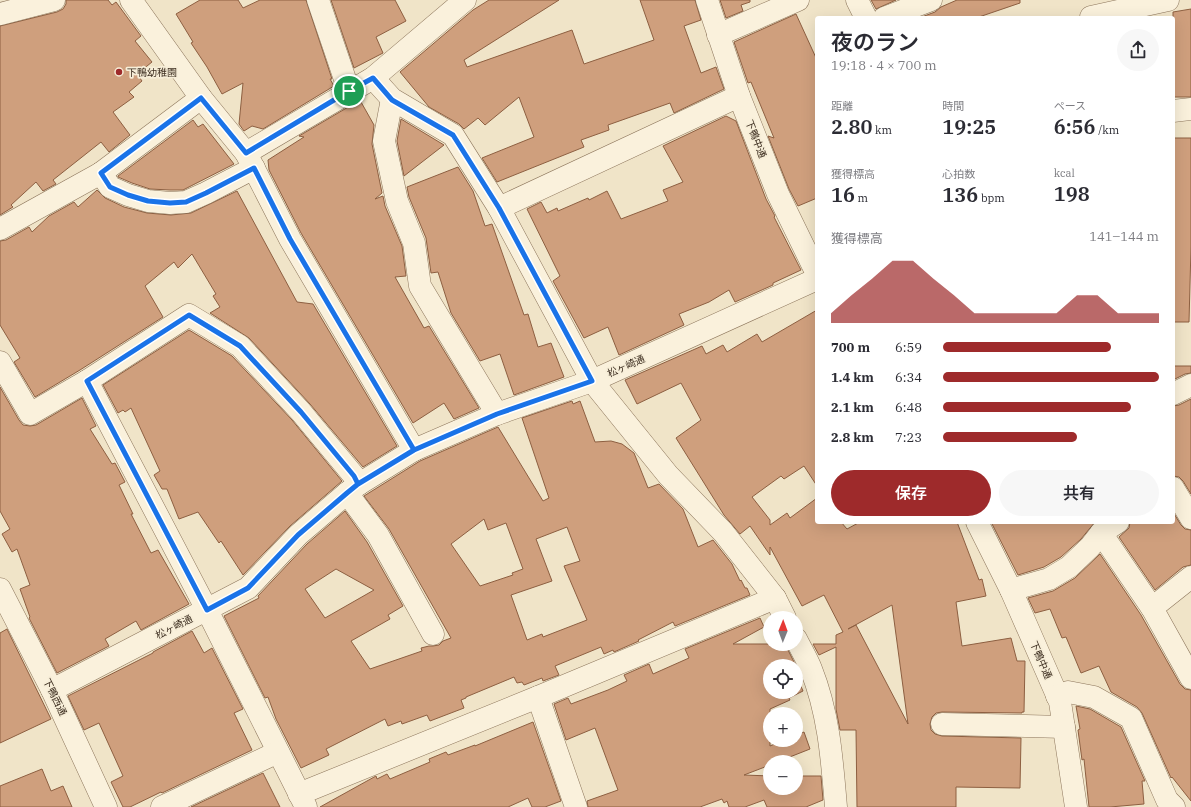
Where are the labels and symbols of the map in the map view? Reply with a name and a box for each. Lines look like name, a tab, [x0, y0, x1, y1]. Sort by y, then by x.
place label: 下鴨幼稚園	[127, 66, 177, 79]
marker: 下鴨幼稚園	[114, 67, 124, 77]
pin	[332, 74, 366, 108]
street label: 下鴨中通	[743, 118, 769, 160]
street label: 松ヶ崎通	[605, 352, 647, 380]
north arrow	[763, 611, 803, 651]
street label: 松ヶ崎通	[153, 612, 195, 642]
street label: 下鴨中通	[1027, 639, 1055, 681]
street label: 下鴨西通	[40, 676, 70, 718]

